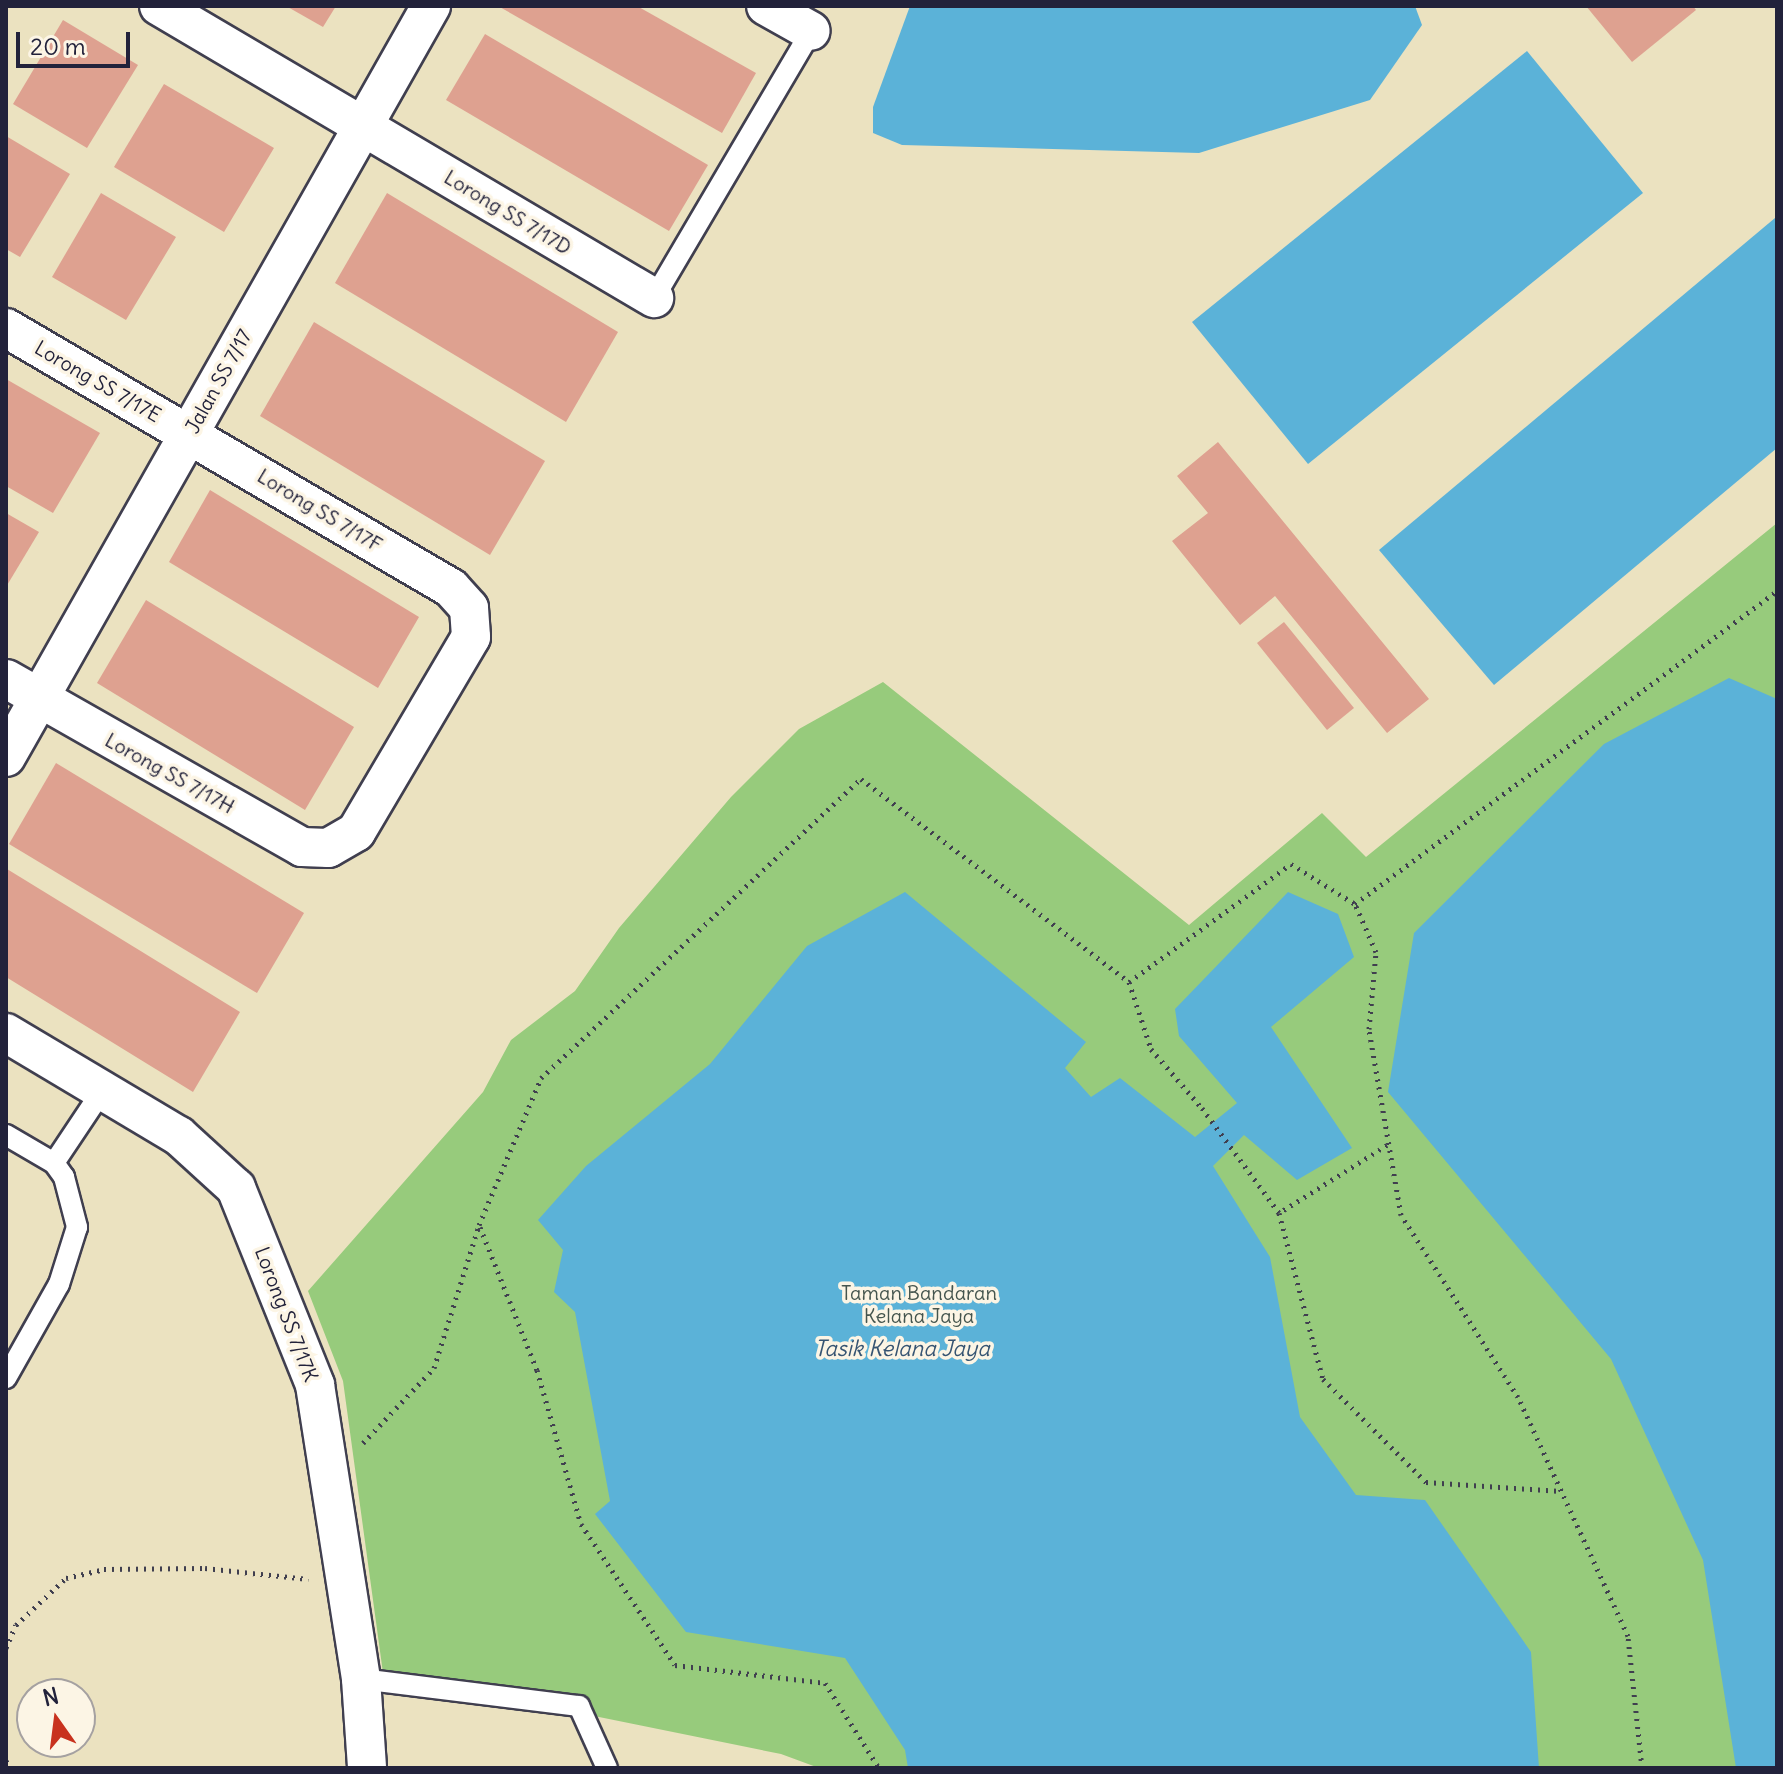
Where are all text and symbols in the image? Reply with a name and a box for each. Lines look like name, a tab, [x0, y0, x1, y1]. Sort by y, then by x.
scale bar	[20, 16, 134, 66]
text: 20 m	[30, 31, 86, 61]
street label: Lorong SS 7/17D	[440, 165, 576, 259]
street label: Jalan SS 7/17	[180, 325, 256, 437]
street label: Lorong SS 7/17E	[31, 335, 165, 427]
street label: Lorong SS 7/17F	[253, 463, 387, 557]
street label: Lorong SS 7/17H	[101, 728, 239, 818]
street label: Lorong SS 7/17K	[250, 1243, 324, 1385]
park label: Taman Bandaran Kelana Jaya	[841, 1280, 997, 1327]
water label: Tasik Kelana Jaya	[814, 1336, 990, 1362]
north arrow	[16, 1678, 96, 1758]
text: N	[40, 1681, 61, 1712]

